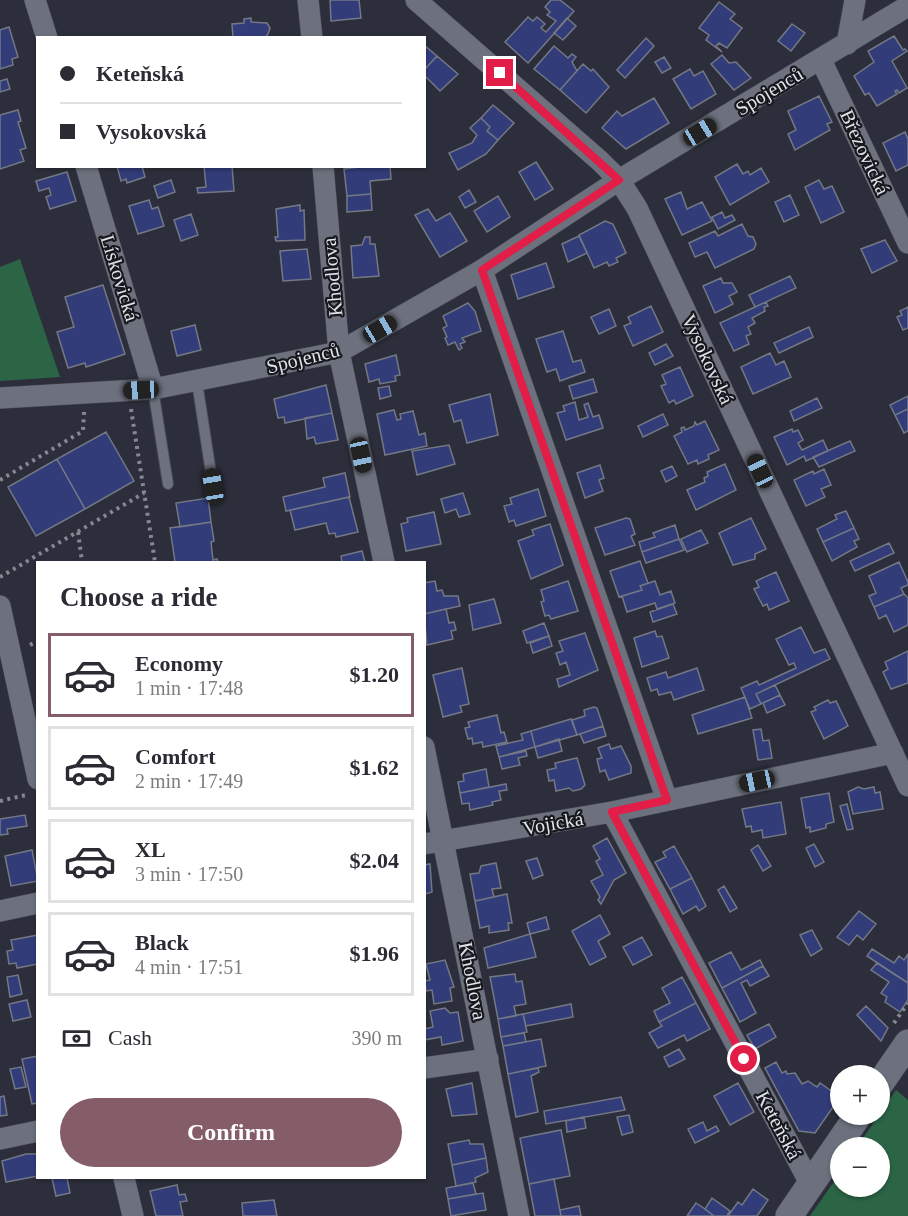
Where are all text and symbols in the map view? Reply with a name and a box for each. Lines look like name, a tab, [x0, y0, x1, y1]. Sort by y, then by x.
route end	[486, 59, 513, 86]
text: Keteňská	[96, 61, 184, 86]
street label: Spojenců	[731, 62, 807, 120]
street label: Březovická	[836, 106, 894, 198]
car	[680, 115, 720, 149]
text: Vysokovská	[96, 119, 206, 144]
street label: Lískovická	[96, 232, 144, 324]
street label: Khodlova	[318, 237, 346, 317]
street label: Vysokovská	[677, 311, 738, 408]
car	[360, 312, 400, 346]
street label: Spojenců	[264, 338, 342, 379]
car	[123, 380, 159, 400]
car	[348, 436, 374, 474]
car	[744, 451, 776, 491]
car	[201, 467, 225, 505]
text: Choose a ride	[60, 582, 218, 612]
icon: car	[63, 648, 117, 702]
text: Economy	[135, 651, 223, 676]
text: $1.20	[350, 662, 399, 687]
text: 1 min · 17:48	[135, 677, 243, 699]
icon: car	[63, 741, 117, 795]
text: Comfort	[135, 744, 216, 769]
text: $1.62	[350, 755, 399, 780]
car	[738, 768, 776, 794]
text: 2 min · 17:49	[135, 770, 243, 792]
street label: Vojická	[521, 807, 585, 840]
icon: car	[63, 834, 117, 888]
text: XL	[135, 837, 166, 862]
text: $2.04	[350, 848, 399, 873]
text: 3 min · 17:50	[135, 863, 243, 885]
icon: car	[63, 927, 117, 981]
text: Black	[135, 930, 189, 955]
street label: Khodlova	[455, 940, 491, 1022]
text: $1.96	[350, 941, 399, 966]
text: 4 min · 17:51	[135, 956, 243, 978]
icon: cash	[60, 1022, 93, 1055]
text: Cash	[108, 1025, 152, 1050]
text: 390 m	[351, 1027, 402, 1049]
route start	[730, 1045, 757, 1072]
map controls	[830, 1065, 890, 1197]
button: +	[830, 1065, 890, 1125]
street label: Keteňská	[752, 1087, 806, 1163]
button: Confirm	[60, 1098, 402, 1167]
button: −	[830, 1137, 890, 1197]

